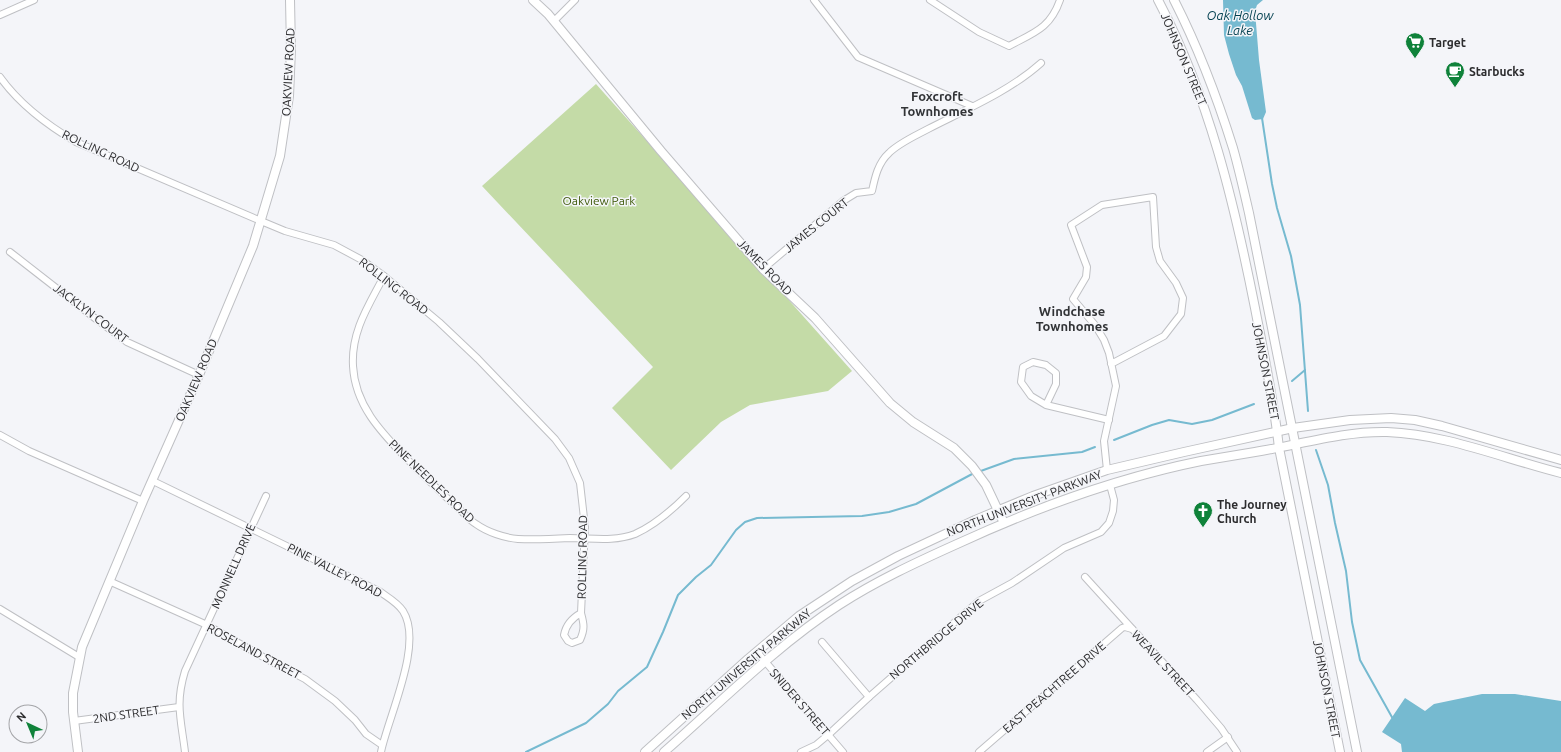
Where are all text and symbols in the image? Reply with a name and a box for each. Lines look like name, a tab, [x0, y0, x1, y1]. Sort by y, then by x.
water label: Oak Hollow Lake	[1207, 8, 1274, 37]
street label: JOHNSON STREET	[1159, 11, 1210, 108]
street label: OAKVIEW ROAD	[279, 27, 297, 117]
supermarket icon: Target	[1404, 31, 1426, 59]
place label: Target	[1429, 36, 1466, 49]
cafe icon: Starbucks	[1444, 60, 1466, 88]
place label: Starbucks	[1469, 65, 1525, 78]
district label: Foxcroft Townhomes	[901, 89, 973, 118]
street label: ROLLING ROAD	[60, 127, 142, 175]
park label: Oakview Park	[563, 194, 635, 207]
street label: JAMES COURT	[781, 195, 851, 255]
street label: JAMES ROAD	[735, 236, 795, 298]
street label: ROLLING ROAD	[357, 255, 431, 317]
street label: JACKLYN COURT	[51, 281, 131, 346]
district label: Windchase Townhomes	[1036, 304, 1108, 333]
street label: JOHNSON STREET	[1250, 321, 1282, 421]
street label: OAKVIEW ROAD	[173, 337, 219, 423]
street label: PINE NEEDLES ROAD	[387, 437, 477, 525]
street label: NORTH UNIVERSITY PARKWAY	[945, 467, 1103, 539]
place label: The Journey Church	[1217, 498, 1287, 525]
church icon: The Journey Church	[1192, 500, 1214, 528]
street label: ROLLING ROAD	[575, 515, 589, 599]
street label: MONNELL DRIVE	[208, 521, 258, 611]
street label: PINE VALLEY ROAD	[285, 540, 385, 600]
street label: NORTHBRIDGE DRIVE	[887, 596, 986, 682]
street label: NORTH UNIVERSITY PARKWAY	[679, 606, 813, 722]
street label: ROSELAND STREET	[205, 621, 303, 681]
street label: WEAVIL STREET	[1129, 627, 1197, 699]
street label: EAST PEACHTREE DRIVE	[1000, 639, 1108, 735]
street label: JOHNSON STREET	[1311, 639, 1343, 739]
street label: SNIDER STREET	[768, 666, 833, 738]
street label: 2ND STREET	[92, 703, 160, 725]
north arrow	[8, 704, 48, 744]
text: N	[14, 710, 28, 724]

